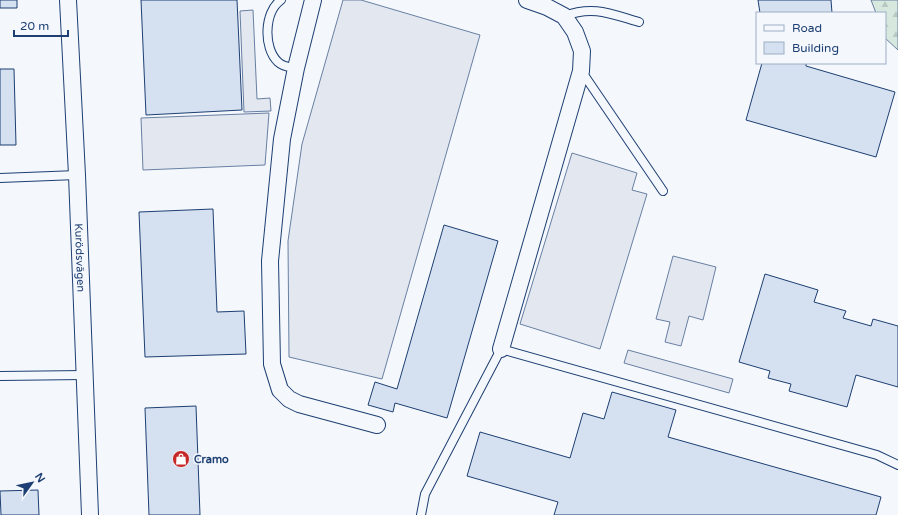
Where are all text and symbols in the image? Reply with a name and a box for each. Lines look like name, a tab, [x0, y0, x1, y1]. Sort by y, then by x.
scale bar	[14, 12, 68, 38]
legend	[756, 12, 886, 64]
text: 20 m	[20, 19, 49, 33]
text: Road	[792, 21, 822, 35]
text: Building	[792, 41, 839, 55]
street label: Kurödsvägen	[72, 223, 88, 292]
shop icon: Cramo	[171, 449, 191, 469]
place label: Cramo	[194, 453, 229, 466]
north arrow	[12, 463, 52, 503]
text: N	[32, 471, 48, 485]

